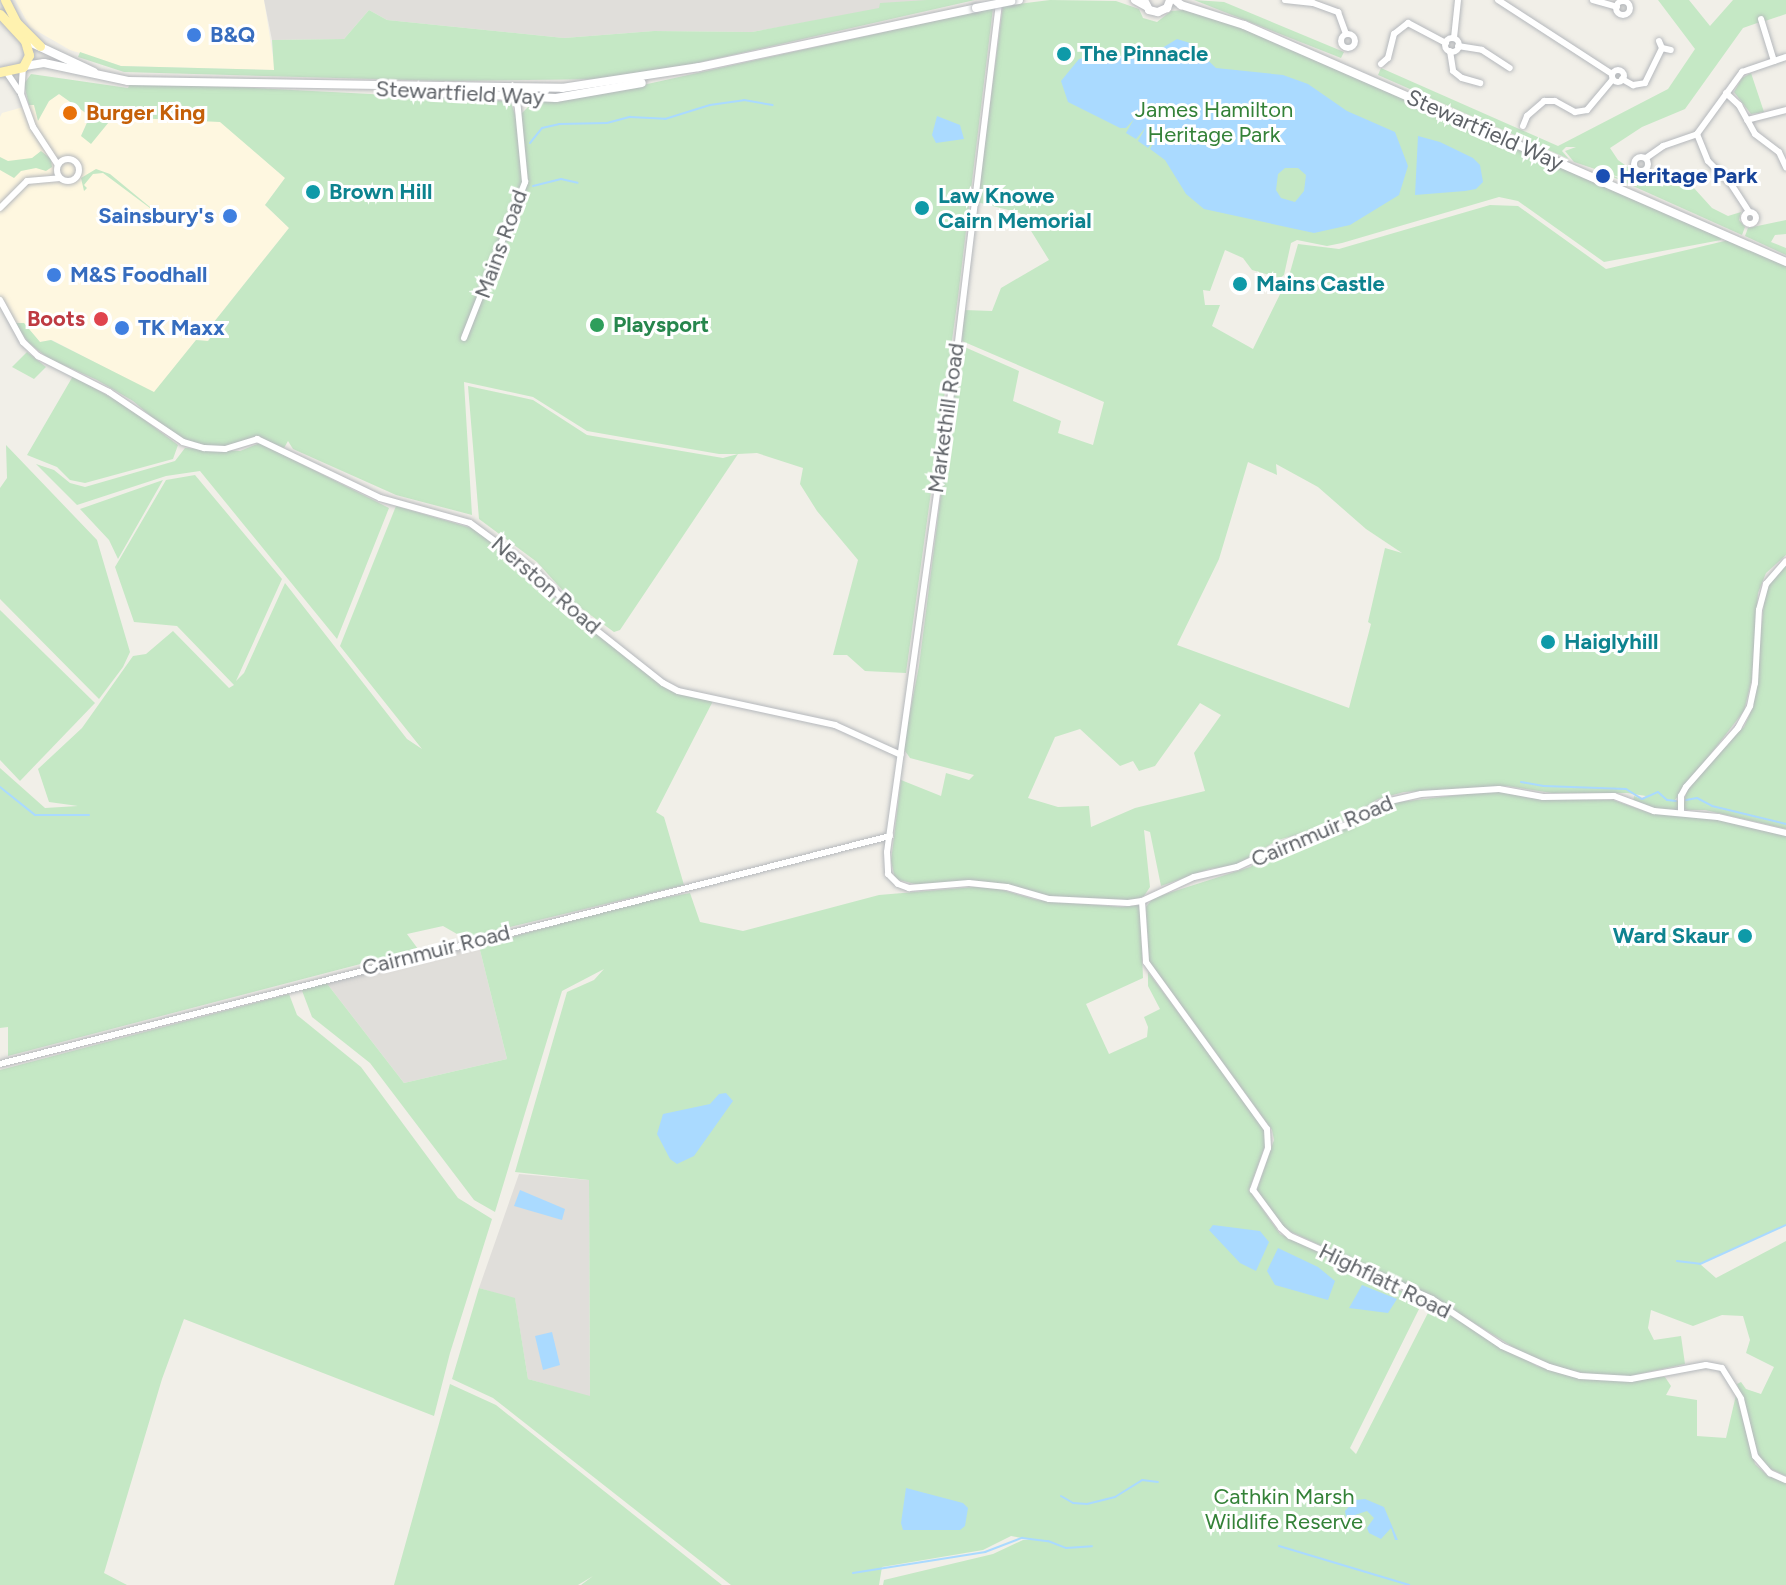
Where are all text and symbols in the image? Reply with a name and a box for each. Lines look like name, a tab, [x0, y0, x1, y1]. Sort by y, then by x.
place label: B&Q	[210, 22, 255, 48]
marker: B&Q	[185, 26, 203, 44]
place label: The Pinnacle	[1080, 41, 1208, 67]
marker: The Pinnacle	[1055, 45, 1073, 63]
street label: Stewartfield Way	[375, 75, 545, 111]
street label: Stewartfield Way	[1403, 84, 1567, 176]
park label: James Hamilton Heritage Park	[1135, 96, 1293, 148]
place label: Burger King	[86, 100, 205, 126]
marker: Burger King	[61, 104, 79, 122]
place label: Heritage Park	[1619, 163, 1758, 189]
marker: Heritage Park	[1594, 167, 1612, 185]
place label: Brown Hill	[329, 179, 432, 205]
place label: Law Knowe Cairn Memorial	[938, 182, 1092, 234]
marker: Brown Hill	[304, 183, 322, 201]
street label: Mains Road	[469, 186, 533, 302]
marker: Law Knowe Cairn Memorial	[913, 199, 931, 217]
place label: Sainsbury's	[98, 203, 214, 229]
marker: Sainsbury's	[221, 207, 239, 225]
place label: M&S Foodhall	[70, 262, 207, 288]
marker: M&S Foodhall	[45, 266, 63, 284]
place label: Mains Castle	[1256, 271, 1385, 297]
marker: Mains Castle	[1231, 275, 1249, 293]
place label: Boots	[27, 306, 85, 332]
marker: Boots	[92, 310, 110, 328]
place label: Playsport	[613, 312, 709, 338]
place label: TK Maxx	[138, 315, 225, 341]
marker: Playsport	[588, 316, 606, 334]
marker: TK Maxx	[113, 319, 131, 337]
street label: Markethill Road	[922, 341, 970, 495]
street label: Nerston Road	[486, 530, 606, 640]
place label: Haiglyhill	[1564, 629, 1658, 655]
marker: Haiglyhill	[1539, 633, 1557, 651]
street label: Cairnmuir Road	[1247, 789, 1397, 873]
street label: Cairnmuir Road	[359, 919, 513, 981]
place label: Ward Skaur	[1613, 923, 1729, 949]
marker: Ward Skaur	[1736, 927, 1754, 945]
street label: Highflatt Road	[1315, 1238, 1455, 1324]
park label: Cathkin Marsh Wildlife Reserve	[1205, 1483, 1363, 1534]

